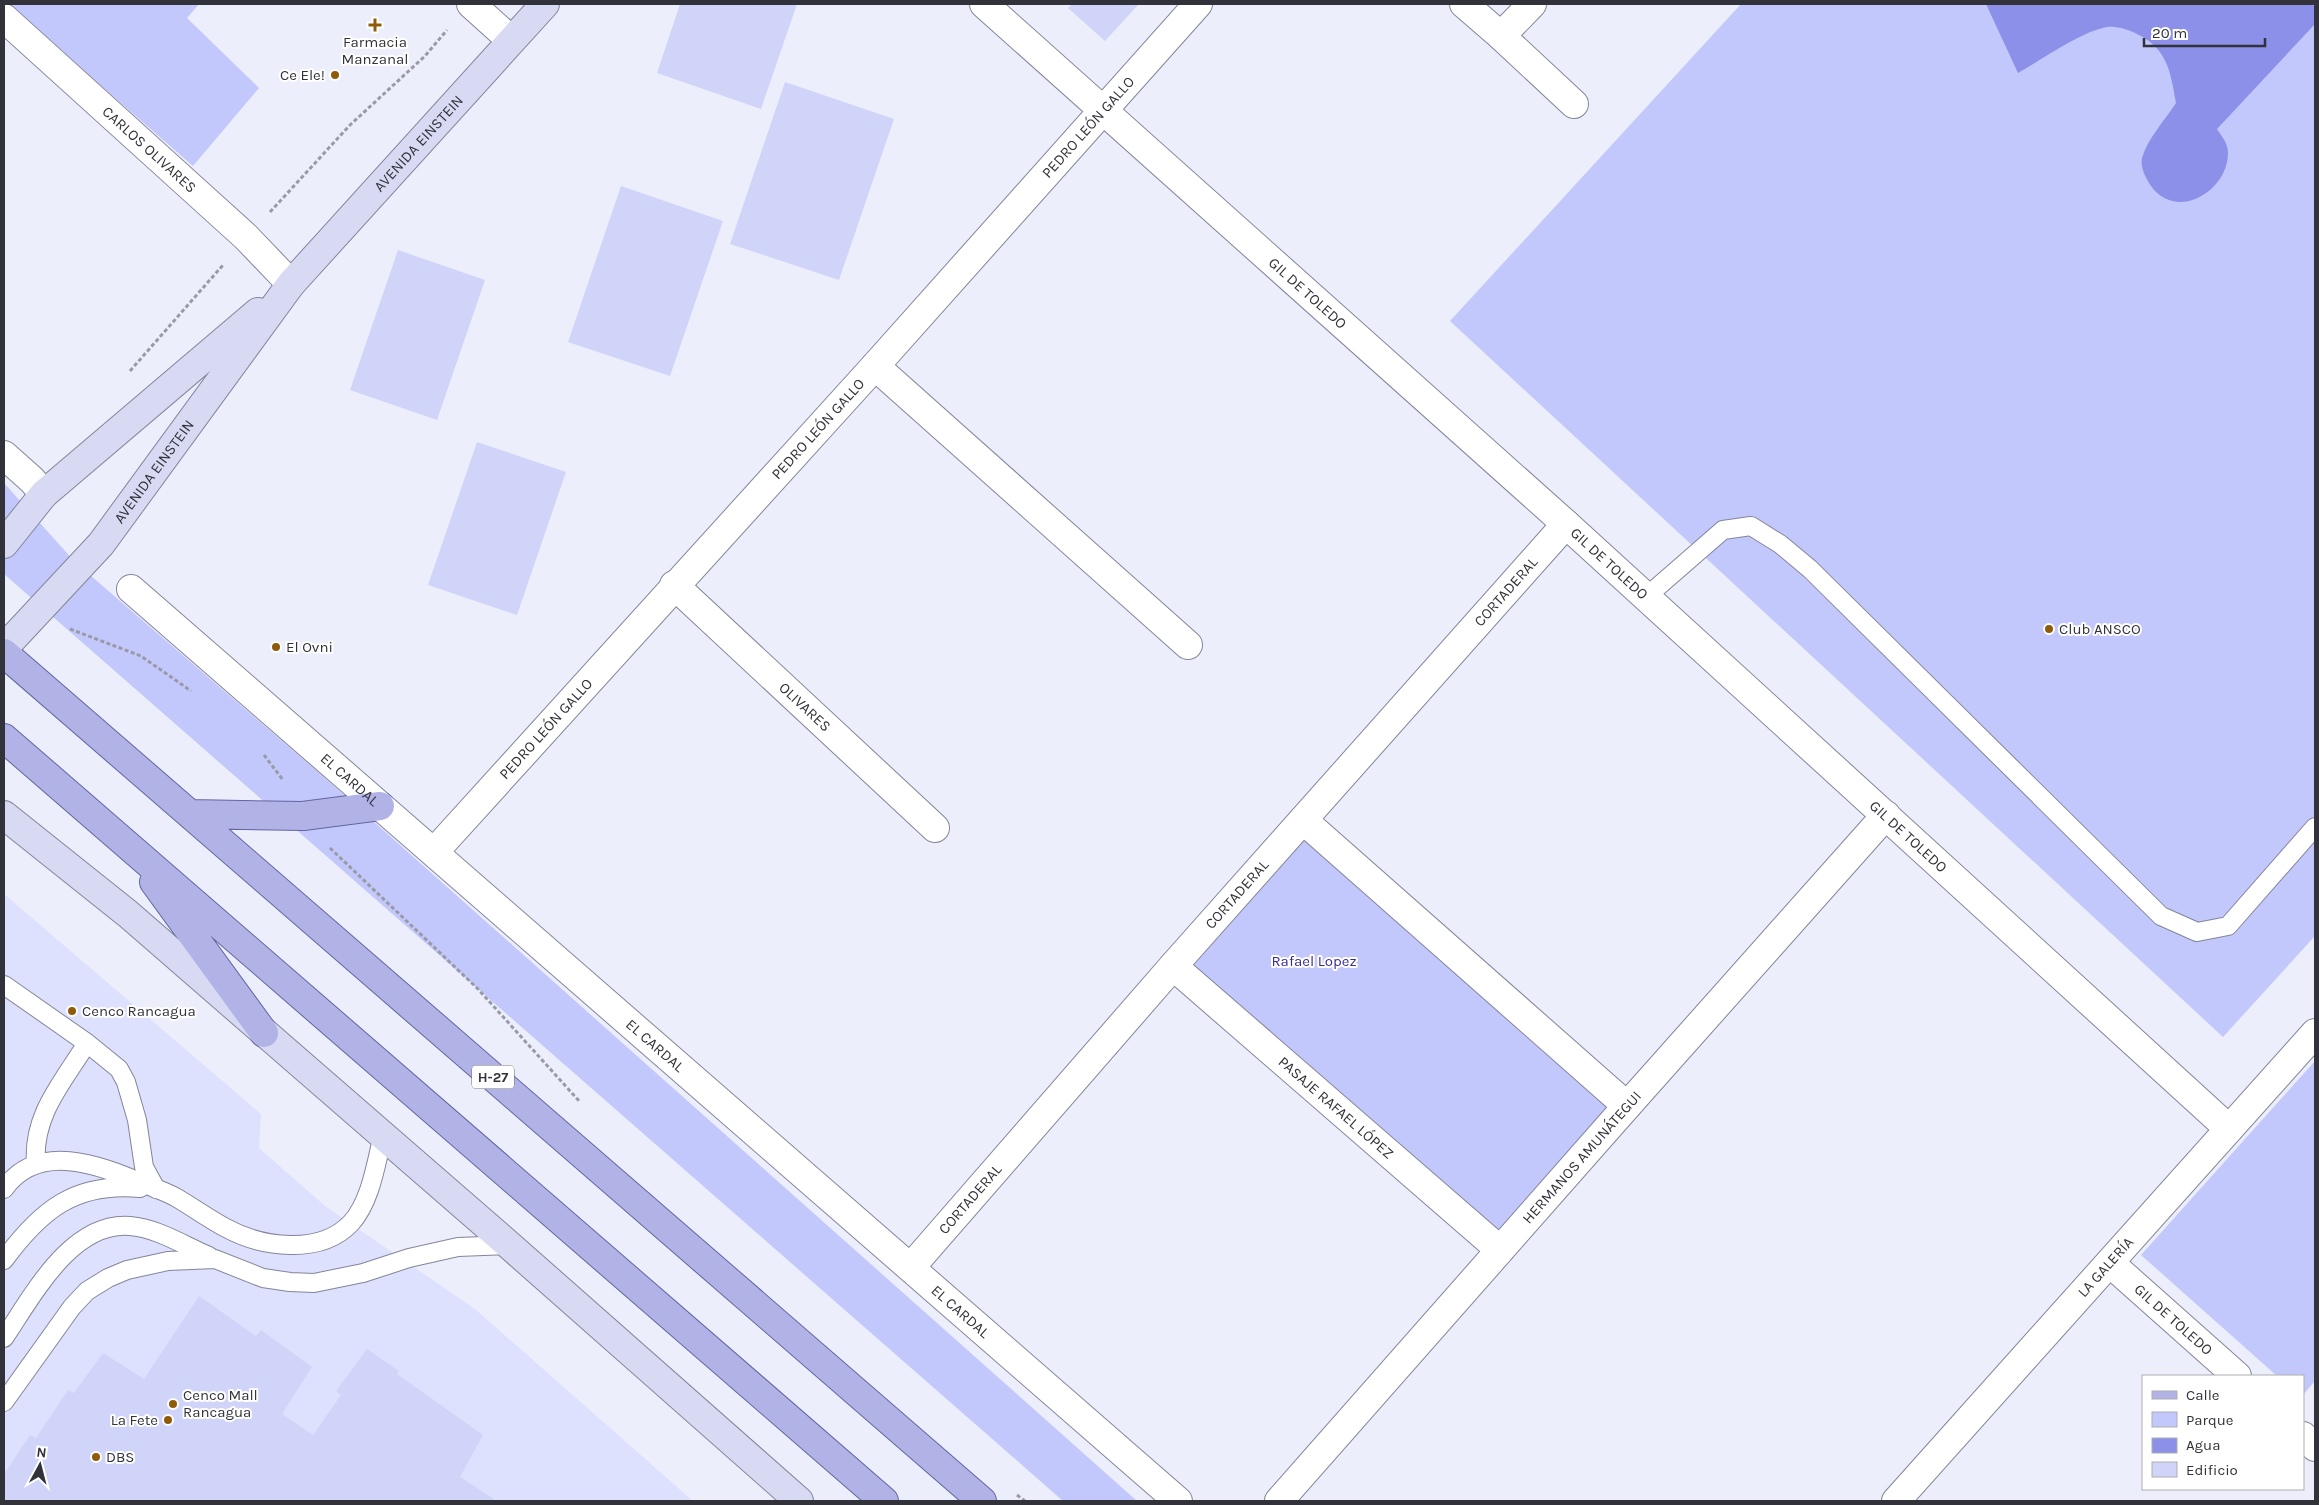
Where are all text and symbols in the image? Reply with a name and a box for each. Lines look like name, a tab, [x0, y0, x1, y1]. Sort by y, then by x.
scale bar	[2144, 15, 2265, 47]
marker: Farmacia Manzanal	[369, 19, 381, 31]
text: 20 m	[2152, 24, 2187, 42]
place label: Farmacia Manzanal	[342, 33, 408, 68]
place label: Ce Ele!	[280, 66, 325, 84]
marker: Ce Ele!	[329, 69, 341, 81]
street label: PEDRO LEÓN GALLO	[1038, 73, 1138, 182]
street label: AVENIDA EINSTEIN	[370, 91, 467, 195]
street label: CARLOS OLIVARES	[99, 102, 200, 197]
street label: GIL DE TOLEDO	[1265, 254, 1350, 333]
street label: PEDRO LEÓN GALLO	[768, 375, 868, 483]
street label: AVENIDA EINSTEIN	[110, 416, 198, 527]
street label: GIL DE TOLEDO	[1567, 524, 1652, 603]
street label: CORTADERAL	[1470, 553, 1541, 630]
place label: Club ANSCO	[2059, 620, 2141, 638]
marker: Club ANSCO	[2043, 623, 2055, 635]
place label: El Ovni	[286, 638, 333, 656]
marker: El Ovni	[270, 641, 282, 653]
street label: PEDRO LEÓN GALLO	[495, 675, 596, 783]
street label: OLIVARES	[775, 679, 835, 735]
street label: EL CARDAL	[317, 749, 383, 810]
street label: GIL DE TOLEDO	[1866, 797, 1951, 876]
street label: CORTADERAL	[1201, 856, 1272, 933]
park label: Rafael Lopez	[1271, 952, 1357, 970]
place label: Cenco Rancagua	[82, 1002, 196, 1020]
marker: Cenco Rancagua	[66, 1005, 78, 1017]
street label: EL CARDAL	[622, 1015, 688, 1076]
street label: PASAJE RAFAEL LÓPEZ	[1275, 1053, 1398, 1163]
road number: H-27	[472, 1066, 514, 1088]
street label: HERMANOS AMUNÁTEGUI	[1519, 1087, 1645, 1227]
street label: CORTADERAL	[935, 1160, 1005, 1238]
street label: LA GALERÍA	[2074, 1233, 2137, 1301]
street label: GIL DE TOLEDO	[2131, 1280, 2216, 1359]
street label: EL CARDAL	[928, 1281, 993, 1342]
legend	[2142, 1375, 2304, 1490]
place label: Cenco Mall Rancagua	[183, 1386, 258, 1421]
text: Calle	[2186, 1386, 2220, 1404]
marker: Cenco Mall Rancagua	[167, 1398, 179, 1410]
place label: La Fete	[111, 1411, 158, 1429]
text: Parque	[2186, 1411, 2234, 1429]
marker: La Fete	[162, 1414, 174, 1426]
text: Agua	[2186, 1436, 2220, 1454]
north arrow	[15, 1440, 65, 1490]
text: N	[36, 1444, 48, 1462]
place label: DBS	[106, 1448, 134, 1466]
marker: DBS	[90, 1451, 102, 1463]
text: Edificio	[2186, 1461, 2238, 1479]

